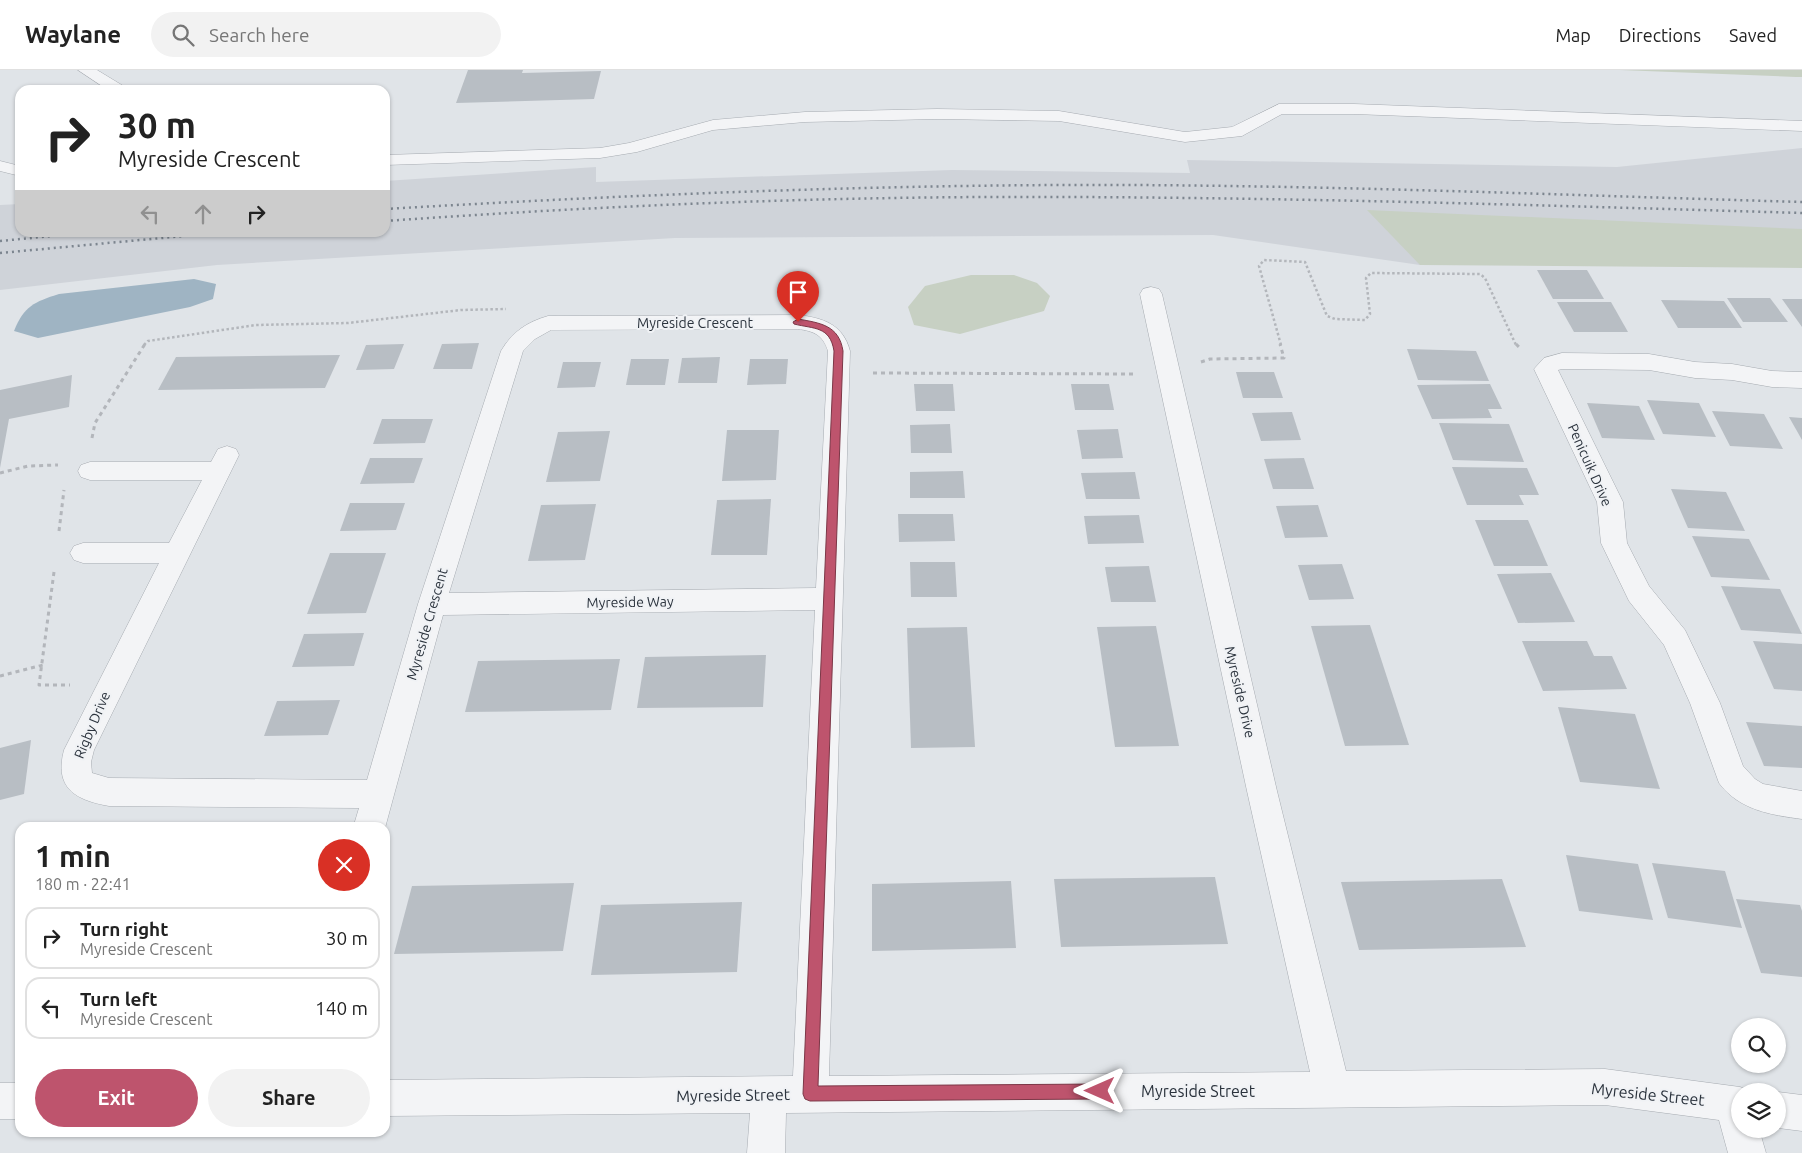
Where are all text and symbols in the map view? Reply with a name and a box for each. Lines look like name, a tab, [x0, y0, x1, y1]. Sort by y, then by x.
search box	[151, 12, 501, 57]
text: Waylane	[25, 21, 121, 48]
icon: search	[169, 21, 197, 49]
text: Search here	[209, 24, 309, 46]
text: Map	[1555, 25, 1591, 45]
text: Directions	[1619, 25, 1701, 45]
text: Saved	[1729, 25, 1777, 45]
icon: right	[35, 105, 100, 170]
text: 30 m	[118, 105, 196, 145]
text: Myreside Crescent	[118, 146, 300, 171]
icon: left	[136, 200, 164, 228]
icon: ahead	[189, 200, 217, 228]
icon: right	[242, 200, 270, 228]
pin	[777, 271, 819, 322]
icon: arrive	[784, 278, 812, 306]
street label: Myreside Crescent	[637, 315, 753, 331]
street label: Penicuik Drive	[1565, 421, 1615, 509]
street label: Myreside Crescent	[403, 566, 451, 682]
street label: Myreside Way	[586, 593, 674, 611]
street label: Myreside Drive	[1222, 645, 1258, 739]
street label: Rigby Drive	[71, 689, 113, 761]
text: 1 min	[35, 839, 111, 873]
button: close	[318, 839, 370, 891]
text: 180 m · 22:41	[35, 875, 131, 893]
text: Turn right	[80, 918, 168, 940]
icon: right	[37, 924, 65, 952]
text: 30 m	[326, 927, 368, 949]
text: Myreside Crescent	[80, 940, 212, 958]
text: Turn left	[80, 988, 158, 1010]
icon: left	[37, 994, 65, 1022]
text: 140 m	[315, 997, 368, 1019]
text: Myreside Crescent	[80, 1010, 212, 1028]
map controls	[1731, 1018, 1786, 1138]
button: search	[1731, 1018, 1786, 1073]
position arrow	[1073, 1064, 1125, 1116]
button: Exit	[35, 1069, 198, 1127]
button: Share	[208, 1069, 370, 1127]
street label: Myreside Street	[1590, 1079, 1706, 1109]
street label: Myreside Street	[1141, 1082, 1256, 1100]
button: layers	[1731, 1083, 1786, 1138]
street label: Myreside Street	[676, 1085, 791, 1105]

